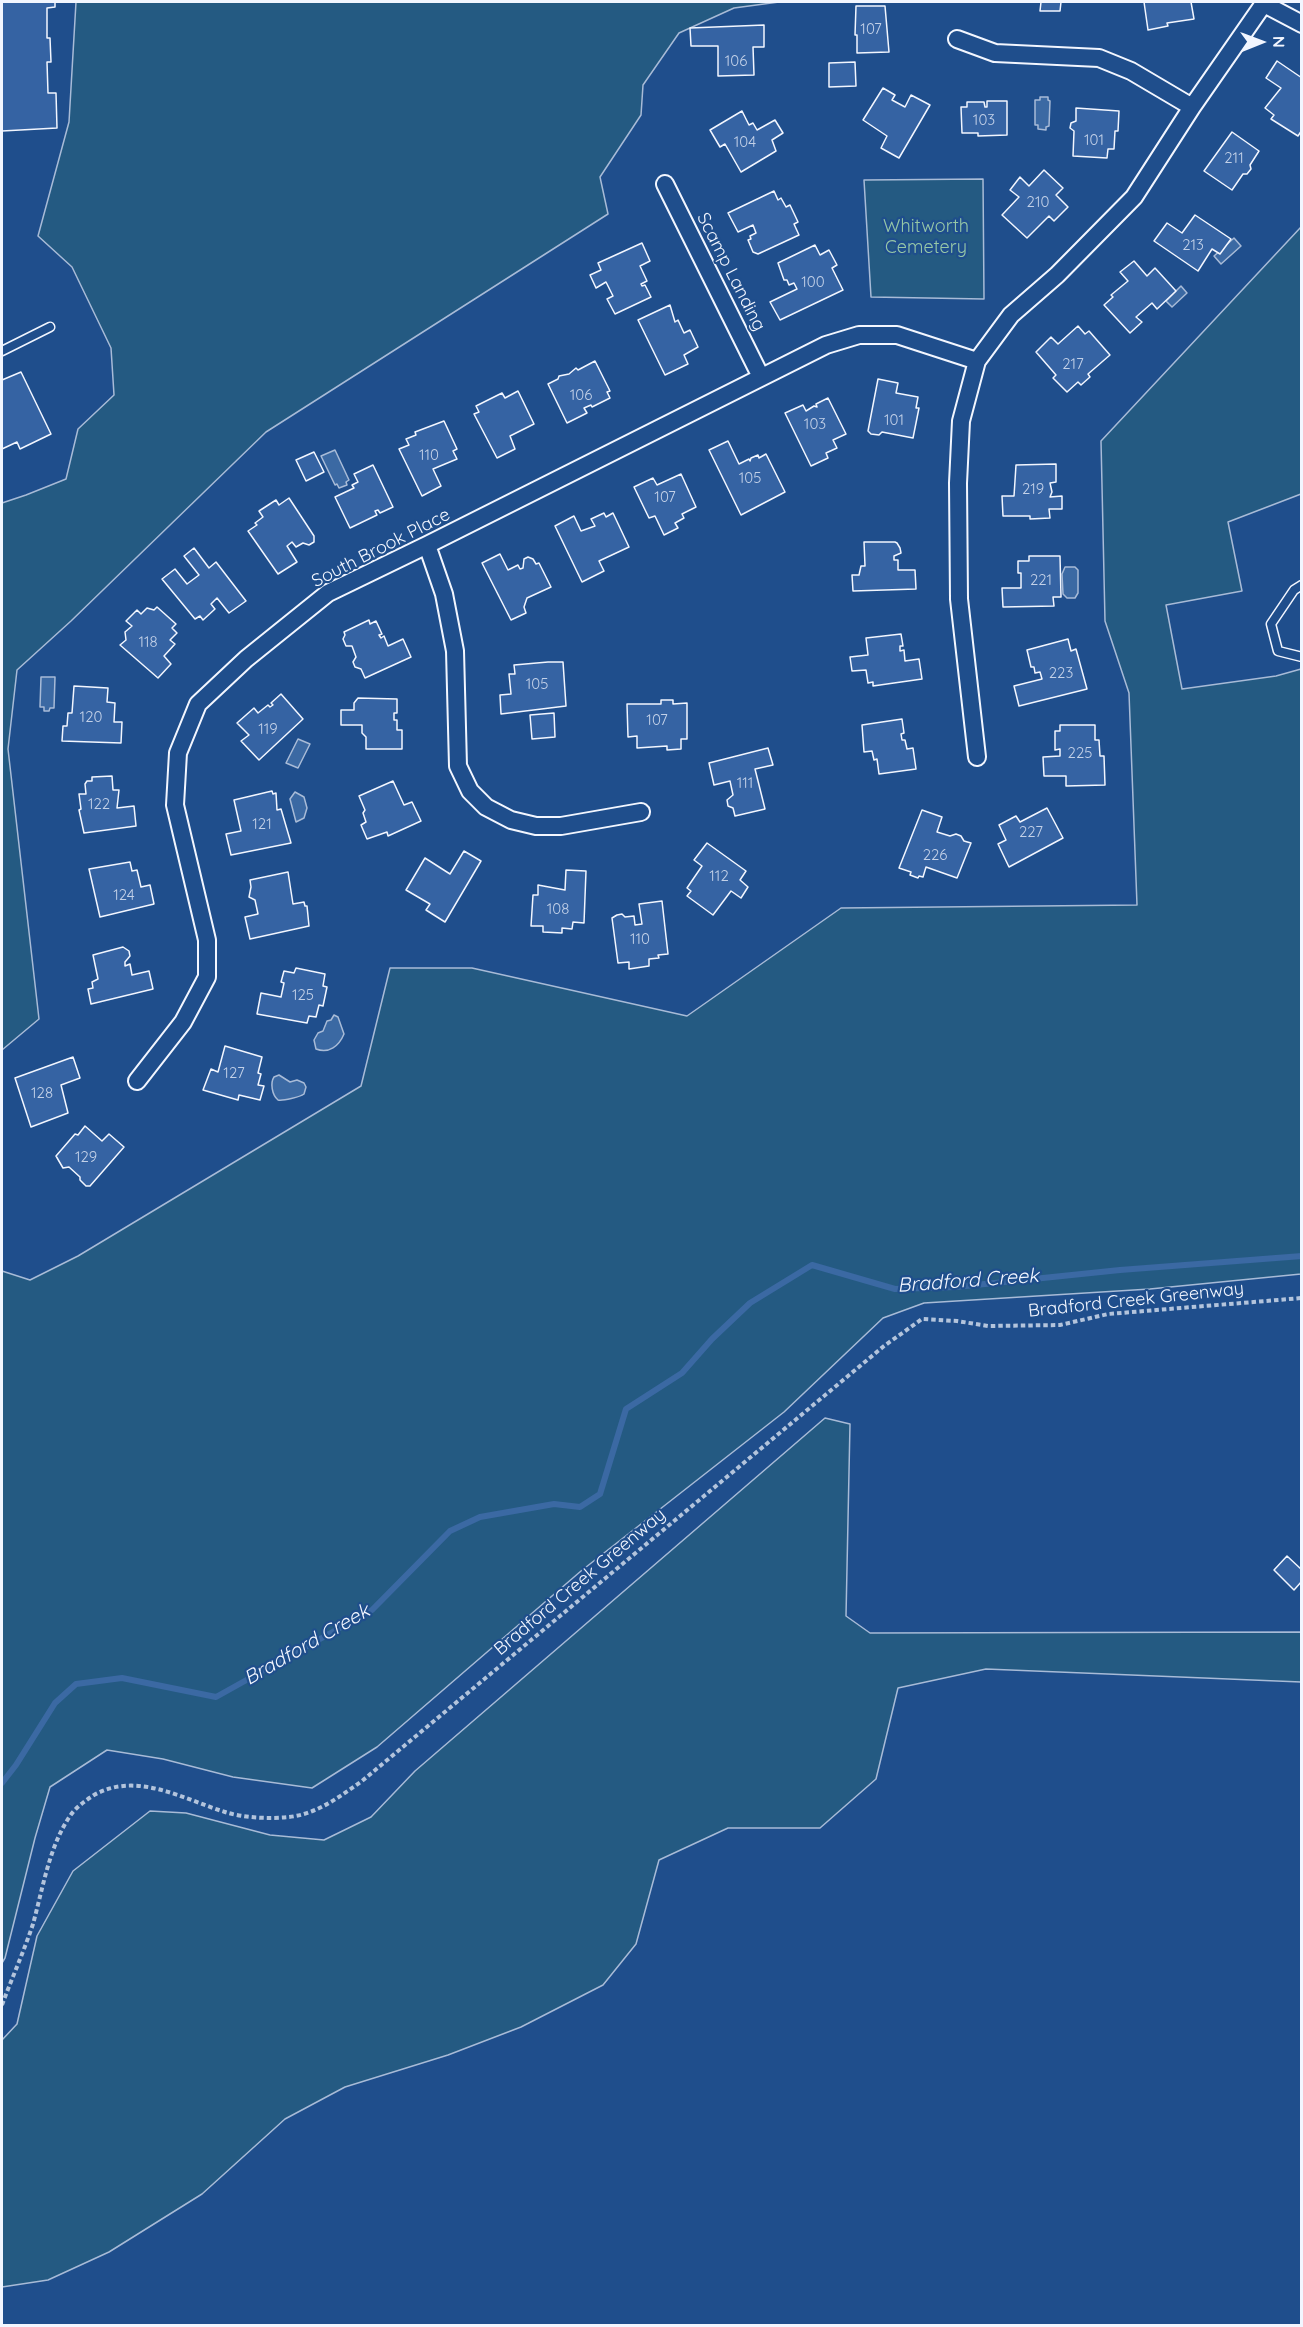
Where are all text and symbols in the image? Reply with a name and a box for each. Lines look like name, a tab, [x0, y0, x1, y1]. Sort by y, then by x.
north arrow	[1231, 12, 1291, 72]
house number: 107	[860, 20, 882, 38]
text: N	[1269, 36, 1289, 48]
house number: 106	[725, 52, 747, 70]
house number: 103	[973, 111, 995, 129]
house number: 101	[1084, 131, 1104, 149]
house number: 104	[734, 133, 756, 151]
house number: 211	[1224, 149, 1244, 167]
house number: 210	[1027, 193, 1049, 211]
street label: Scamp Landing	[692, 209, 770, 335]
park label: Whitworth Cemetery	[883, 216, 969, 258]
house number: 213	[1182, 236, 1204, 254]
house number: 100	[801, 273, 825, 291]
house number: 217	[1062, 355, 1084, 373]
house number: 106	[570, 386, 592, 404]
house number: 101	[884, 411, 904, 429]
house number: 103	[804, 415, 826, 433]
house number: 110	[419, 446, 439, 464]
house number: 105	[739, 469, 761, 487]
house number: 219	[1022, 480, 1044, 498]
house number: 107	[654, 488, 676, 506]
street label: South Brook Place	[308, 504, 454, 592]
house number: 221	[1030, 571, 1052, 589]
house number: 118	[138, 633, 158, 651]
house number: 223	[1049, 664, 1073, 682]
house number: 105	[526, 675, 548, 693]
house number: 120	[80, 708, 102, 726]
house number: 107	[646, 711, 668, 729]
house number: 119	[258, 720, 278, 738]
house number: 225	[1068, 744, 1092, 762]
house number: 111	[737, 774, 753, 792]
house number: 122	[88, 795, 110, 813]
house number: 121	[252, 815, 272, 833]
house number: 227	[1019, 823, 1043, 841]
house number: 226	[923, 846, 947, 864]
house number: 112	[709, 867, 729, 885]
house number: 124	[113, 886, 135, 904]
house number: 108	[547, 900, 569, 918]
house number: 110	[630, 930, 650, 948]
house number: 125	[292, 986, 314, 1004]
house number: 127	[223, 1064, 245, 1082]
house number: 128	[31, 1084, 53, 1102]
house number: 129	[75, 1148, 97, 1166]
water label: Bradford Creek	[896, 1264, 1040, 1298]
street label: Bradford Creek Greenway	[1027, 1278, 1245, 1322]
street label: Bradford Creek Greenway	[490, 1504, 670, 1660]
water label: Bradford Creek	[240, 1599, 374, 1691]

